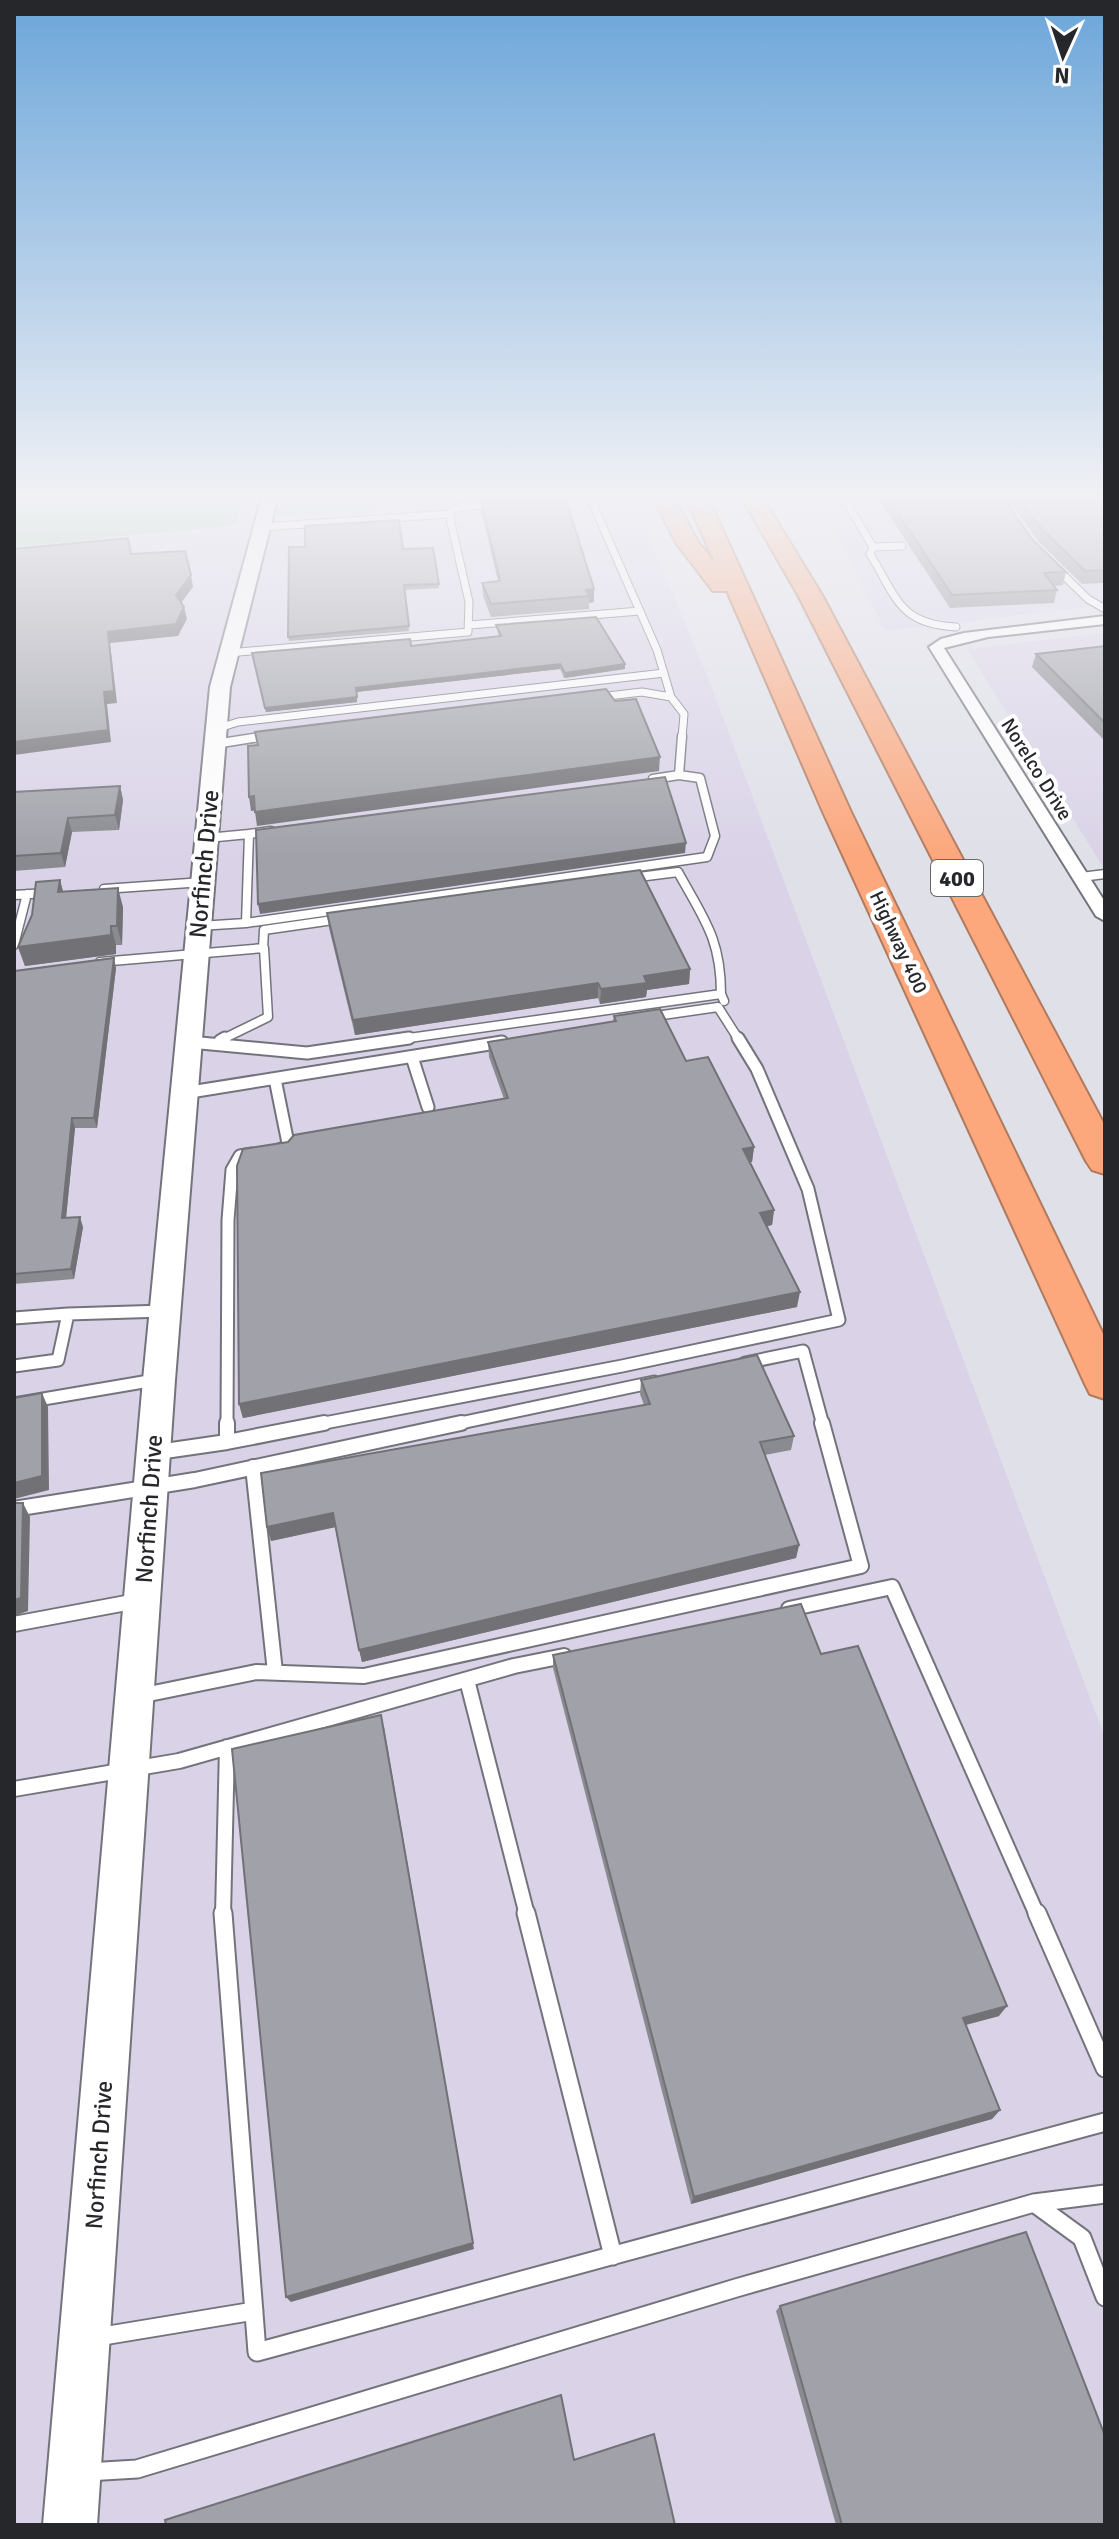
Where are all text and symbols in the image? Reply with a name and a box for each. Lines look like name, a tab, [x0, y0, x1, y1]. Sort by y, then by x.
north arrow	[1023, 16, 1103, 96]
text: N	[1054, 62, 1070, 89]
street label: Norelco Drive	[995, 714, 1078, 825]
street label: Norfinch Drive	[183, 789, 225, 939]
road number: 400	[931, 860, 983, 896]
street label: Highway 400	[864, 887, 933, 998]
street label: Norfinch Drive	[129, 1434, 169, 1584]
street label: Norfinch Drive	[79, 2080, 119, 2230]

